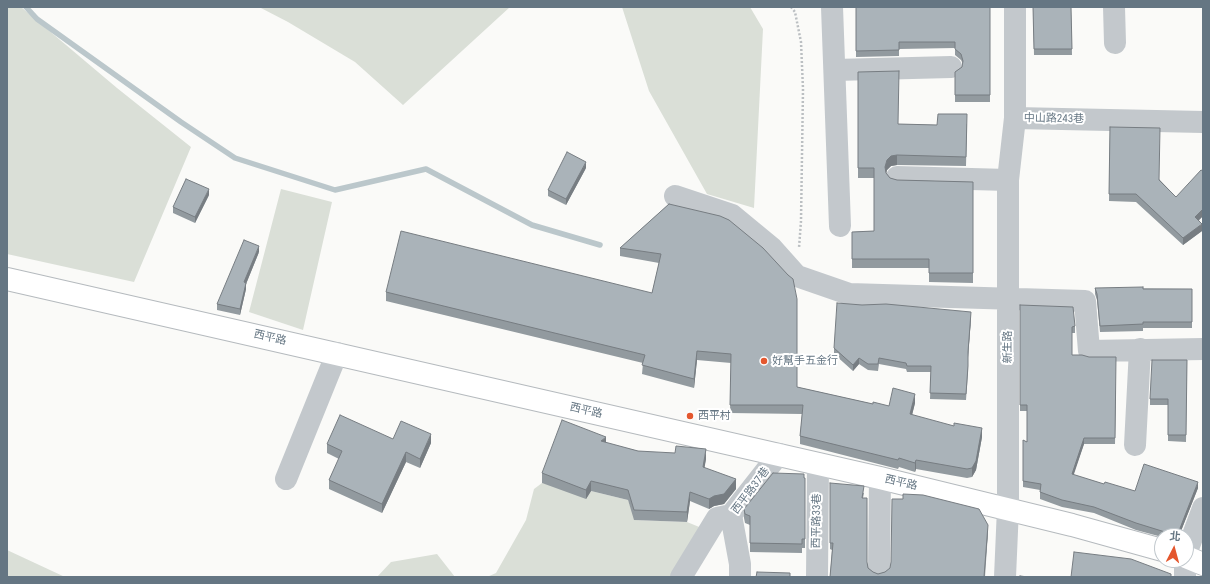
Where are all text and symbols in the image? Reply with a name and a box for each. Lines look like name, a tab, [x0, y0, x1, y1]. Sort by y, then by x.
street label: 中山路243巷	[1024, 112, 1084, 126]
street label: 西平路	[252, 328, 288, 348]
street label: 新生路	[1001, 331, 1015, 363]
place label: 好幫手五金行	[772, 354, 838, 368]
marker: 好幫手五金行	[759, 356, 769, 366]
street label: 西平路	[568, 401, 604, 421]
place label: 西平村	[698, 409, 731, 423]
marker: 西平村	[685, 411, 695, 421]
street label: 西平路37巷	[729, 465, 773, 517]
street label: 西平路	[883, 473, 919, 493]
street label: 西平路33巷	[810, 493, 824, 549]
north arrow	[1154, 528, 1194, 568]
text: 北	[1169, 530, 1181, 544]

